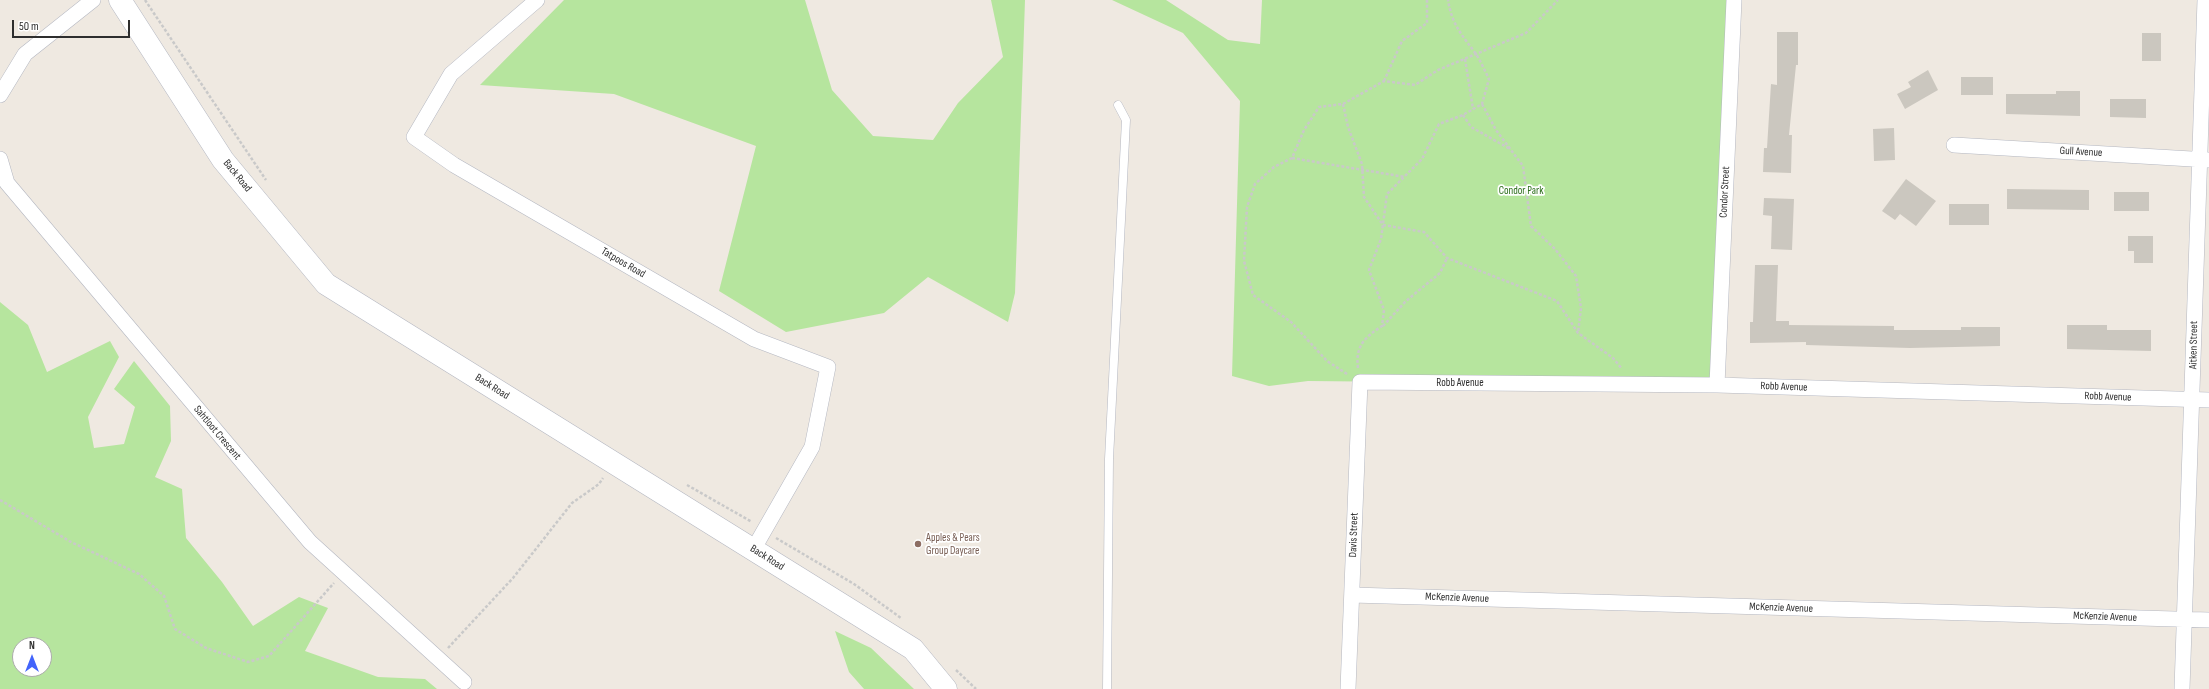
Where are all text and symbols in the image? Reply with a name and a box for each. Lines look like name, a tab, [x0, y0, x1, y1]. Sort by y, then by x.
scale bar	[14, 12, 132, 38]
text: 50 m	[19, 19, 39, 34]
street label: Gull Avenue	[2059, 144, 2103, 160]
street label: Back Road	[220, 157, 254, 195]
street label: Condor Street	[1717, 166, 1733, 218]
park label: Condor Park	[1499, 184, 1543, 198]
street label: Tatpoos Road	[598, 245, 648, 281]
street label: Aitken Street	[2187, 321, 2201, 369]
street label: Back Road	[472, 371, 512, 403]
street label: Robb Avenue	[1436, 376, 1484, 390]
street label: Robb Avenue	[1760, 380, 1808, 394]
street label: Robb Avenue	[2084, 390, 2132, 404]
street label: Sahtloot Crescent	[190, 403, 244, 463]
street label: Davis Street	[1347, 512, 1361, 558]
place label: Apples & Pears Group Daycare	[926, 531, 980, 557]
marker: Apples & Pears Group Daycare	[913, 539, 923, 549]
street label: Back Road	[747, 542, 787, 574]
street label: McKenzie Avenue	[1425, 590, 1489, 606]
street label: McKenzie Avenue	[1749, 600, 1813, 616]
street label: McKenzie Avenue	[2073, 609, 2137, 625]
north arrow	[12, 637, 52, 677]
text: N	[29, 639, 35, 652]

